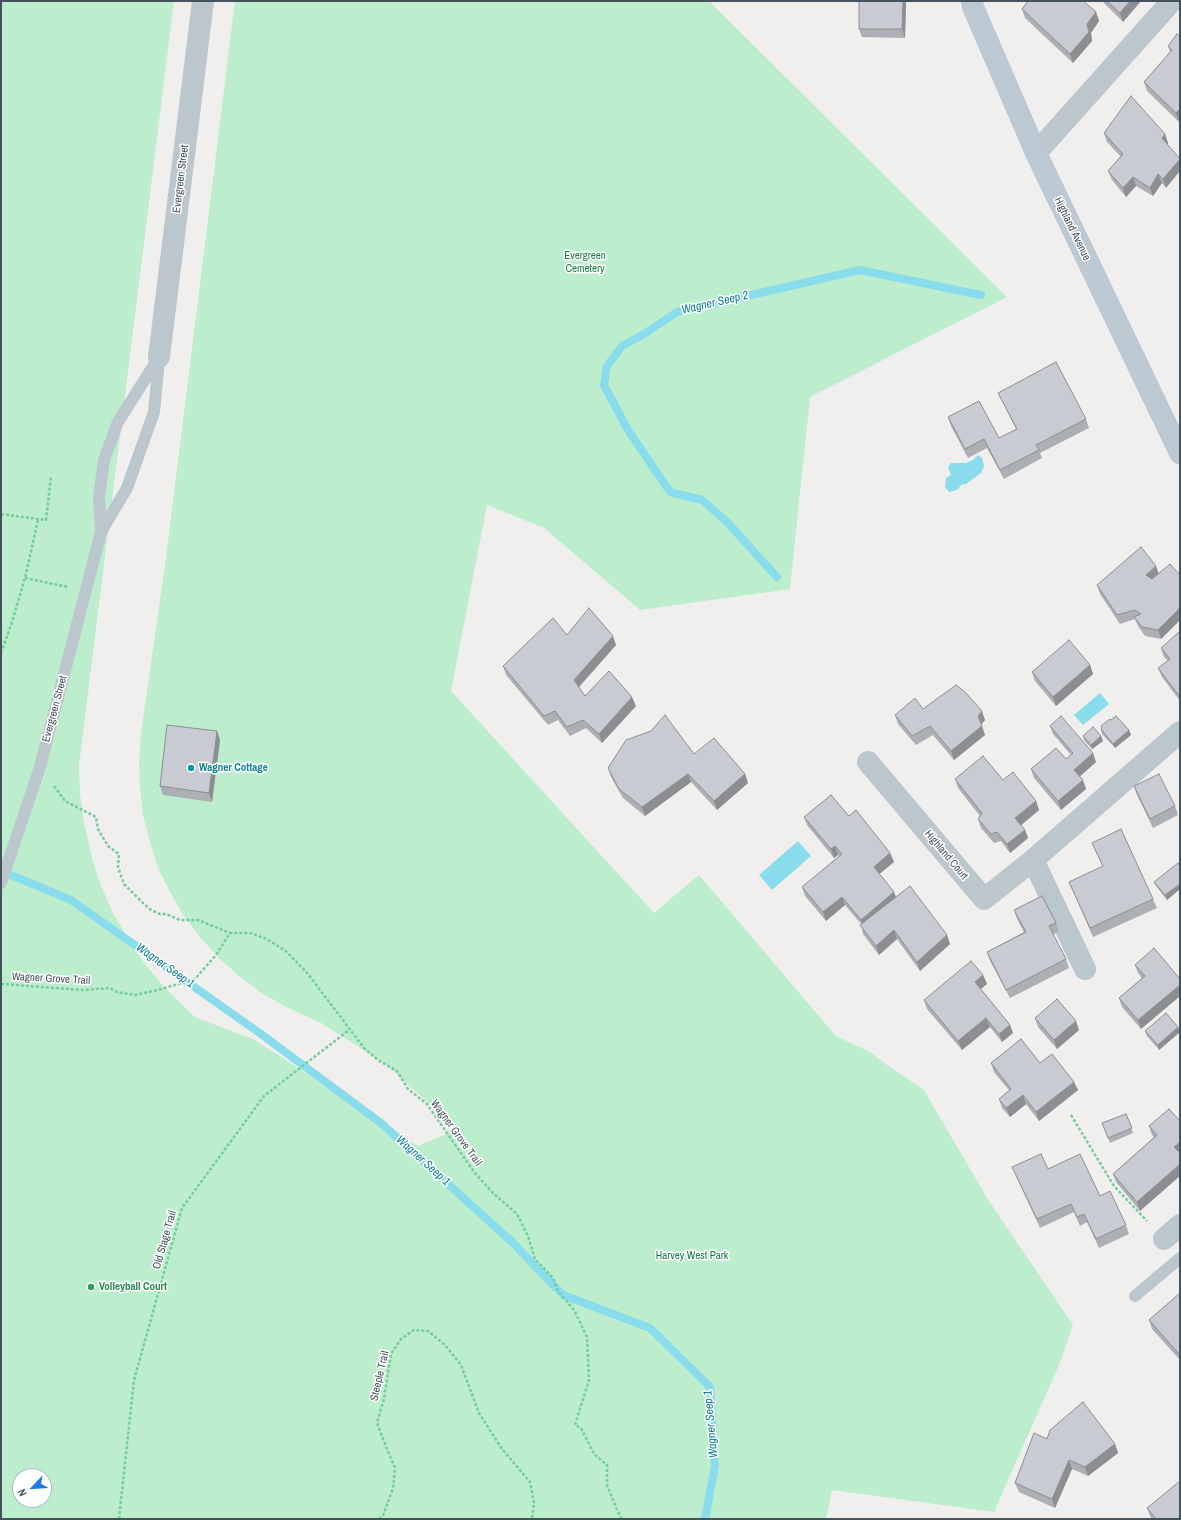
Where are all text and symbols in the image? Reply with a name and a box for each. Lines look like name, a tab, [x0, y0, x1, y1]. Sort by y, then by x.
street label: Evergreen Street	[170, 144, 192, 214]
street label: Highland Avenue	[1051, 195, 1093, 263]
park label: Evergreen Cemetery	[564, 249, 606, 275]
water label: Wagner Seep 2	[680, 288, 750, 318]
street label: Evergreen Street	[40, 674, 70, 744]
place label: Wagner Cottage	[199, 761, 268, 775]
marker: Wagner Cottage	[186, 763, 196, 773]
street label: Highland Court	[921, 828, 971, 882]
water label: Wagner Seep 1	[133, 941, 197, 991]
street label: Wagner Grove Trail	[11, 970, 91, 988]
street label: Wagner Grove Trail	[428, 1097, 484, 1169]
water label: Wagner Seep 1	[393, 1133, 453, 1189]
street label: Old Stage Trail	[150, 1209, 180, 1271]
park label: Harvey West Park	[656, 1249, 728, 1263]
place label: Volleyball Court	[99, 1280, 167, 1294]
marker: Volleyball Court	[86, 1282, 96, 1292]
street label: Steeple Trail	[368, 1350, 392, 1402]
water label: Wagner Seep 1	[701, 1389, 721, 1459]
north arrow	[12, 1468, 52, 1508]
text: N	[14, 1487, 30, 1499]

